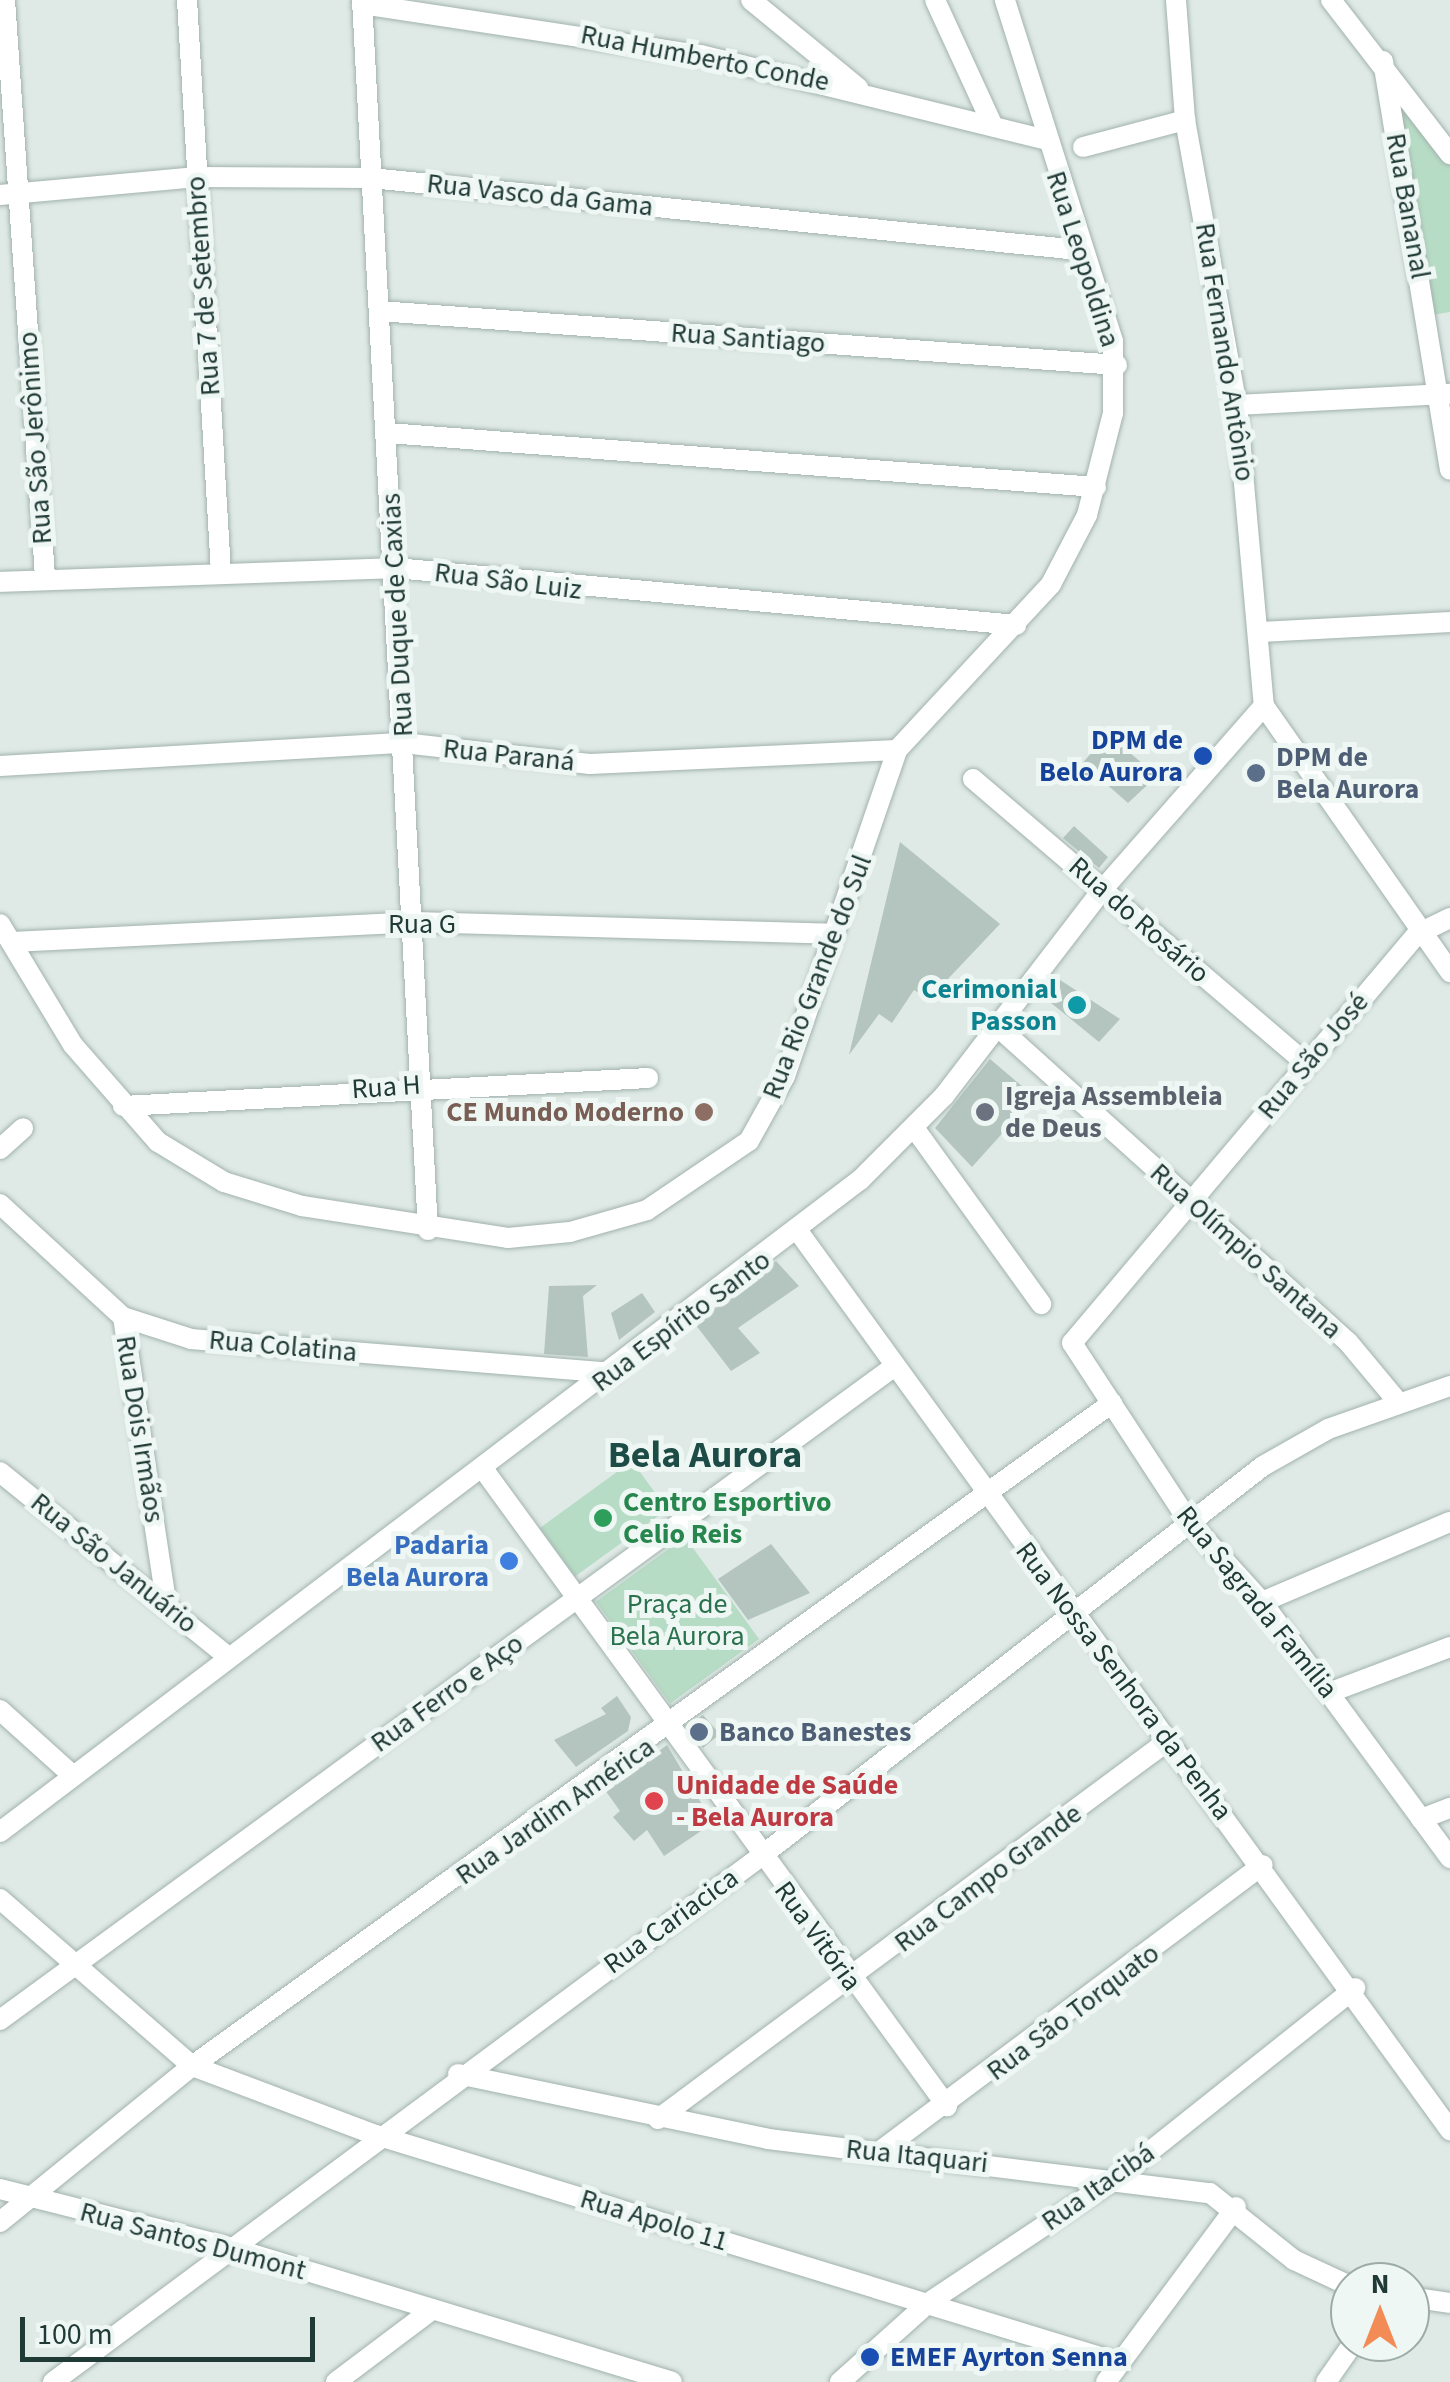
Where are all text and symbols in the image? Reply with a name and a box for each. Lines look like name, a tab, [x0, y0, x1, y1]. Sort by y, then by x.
street label: Rua Humberto Conde	[578, 17, 832, 99]
street label: Rua Bananal	[1379, 130, 1437, 282]
street label: Rua Vasco da Gama	[425, 166, 655, 224]
street label: Rua Leopoldina	[1039, 167, 1127, 351]
street label: Rua 7 de Setembro	[179, 175, 227, 397]
street label: Rua Fernando Antônio	[1188, 220, 1262, 484]
street label: Rua Santiago	[670, 316, 826, 360]
street label: Rua São Jerônimo	[11, 330, 59, 546]
street label: Rua Duque de Caxias	[374, 492, 420, 738]
street label: Rua São Luiz	[432, 555, 584, 607]
place label: DPM de Belo Aurora	[1039, 723, 1183, 789]
street label: Rua Paraná	[441, 731, 577, 779]
place label: DPM de Bela Aurora	[1276, 740, 1419, 806]
marker: DPM de Belo Aurora	[1192, 745, 1214, 767]
marker: DPM de Bela Aurora	[1245, 762, 1267, 784]
street label: Rua Rio Grande do Sul	[755, 850, 879, 1104]
street label: Rua do Rosário	[1062, 850, 1216, 990]
street label: Rua G	[388, 907, 456, 941]
place label: Cerimonial Passon	[921, 972, 1057, 1038]
street label: Rua São José	[1250, 986, 1376, 1126]
marker: Cerimonial Passon	[1066, 994, 1088, 1016]
street label: Rua H	[350, 1068, 422, 1106]
place label: Igreja Assembleia de Deus	[1005, 1079, 1223, 1145]
place label: CE Mundo Moderno	[446, 1095, 684, 1129]
marker: CE Mundo Moderno	[693, 1101, 715, 1123]
marker: Igreja Assembleia de Deus	[974, 1101, 996, 1123]
street label: Rua Olímpio Santana	[1143, 1156, 1349, 1346]
street label: Rua Espírito Santo	[585, 1243, 777, 1399]
street label: Rua Colatina	[207, 1323, 359, 1369]
street label: Rua Dois Irmãos	[109, 1333, 171, 1525]
district label: Bela Aurora	[608, 1433, 802, 1479]
place label: Centro Esportivo Celio Reis	[623, 1485, 831, 1551]
street label: Rua São Januário	[24, 1486, 204, 1640]
street label: Rua Sagrada Família	[1169, 1499, 1345, 1705]
marker: Centro Esportivo Celio Reis	[592, 1507, 614, 1529]
place label: Padaria Bela Aurora	[346, 1528, 489, 1594]
street label: Rua Nossa Senhora da Penha	[1008, 1535, 1240, 1827]
marker: Padaria Bela Aurora	[498, 1550, 520, 1572]
park label: Praça de Bela Aurora	[609, 1587, 745, 1653]
street label: Rua Ferro e Aço	[364, 1626, 530, 1760]
place label: Banco Banestes	[719, 1715, 911, 1749]
marker: Banco Banestes	[688, 1721, 710, 1743]
street label: Rua Jardim América	[449, 1730, 661, 1892]
place label: Unidade de Saúde - Bela Aurora	[676, 1768, 898, 1834]
marker: Unidade de Saúde - Bela Aurora	[641, 1788, 667, 1814]
street label: Rua Campo Grande	[888, 1797, 1088, 1959]
street label: Rua Cariacica	[597, 1861, 745, 1981]
street label: Rua Vitória	[767, 1875, 869, 1997]
street label: Rua São Torquato	[980, 1936, 1166, 2088]
street label: Rua Itaquari	[844, 2132, 990, 2180]
street label: Rua Itacibá	[1035, 2136, 1161, 2238]
street label: Rua Apolo 11	[576, 2182, 732, 2258]
street label: Rua Santos Dumont	[76, 2195, 310, 2287]
north arrow	[1330, 2262, 1430, 2362]
text: N	[1371, 2264, 1389, 2304]
scale bar	[25, 2297, 320, 2359]
text: 100 m	[37, 2313, 113, 2356]
place label: EMEF Ayrton Senna	[890, 2340, 1128, 2374]
marker: EMEF Ayrton Senna	[859, 2346, 881, 2368]

